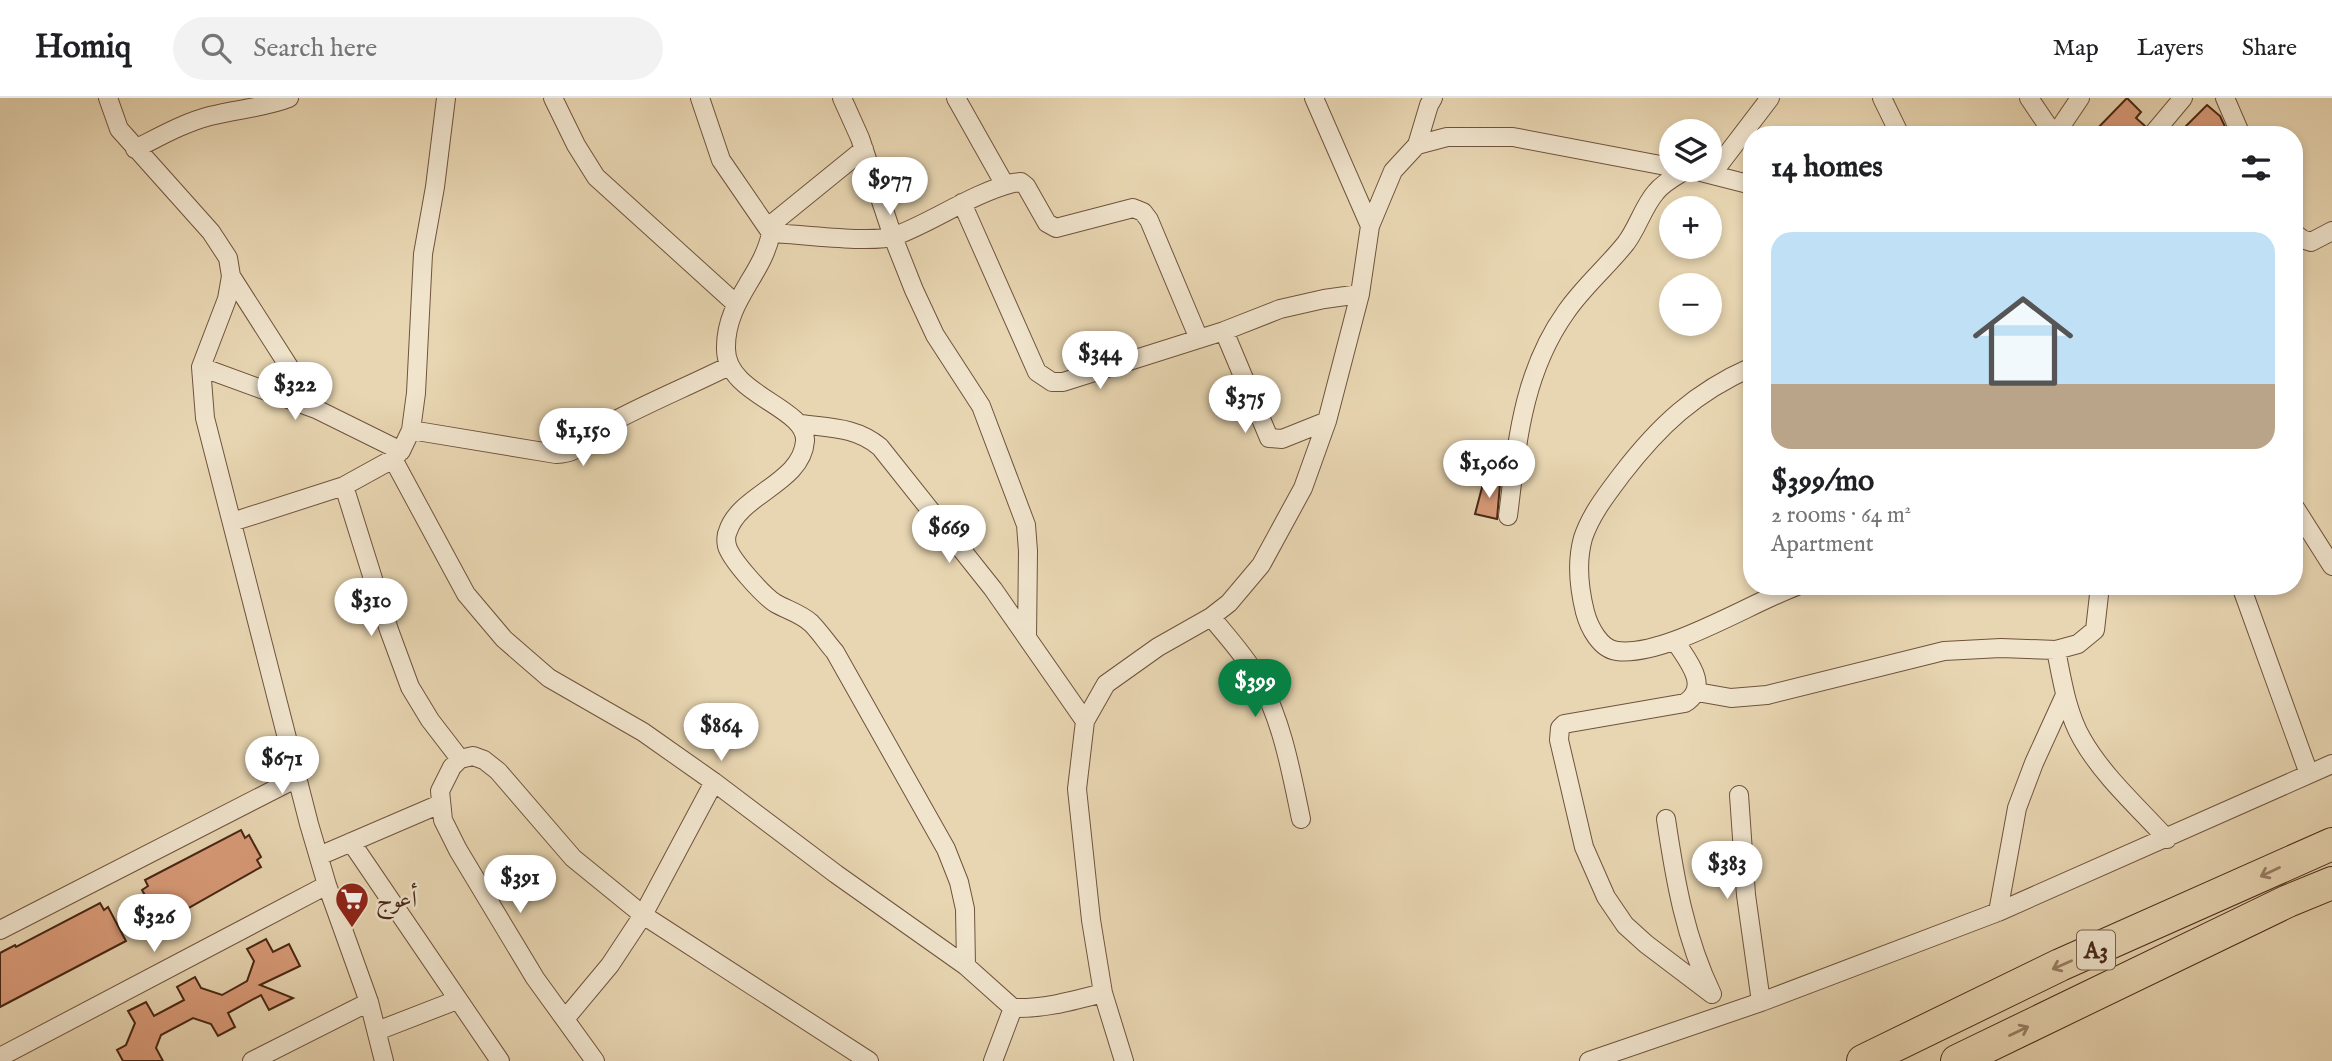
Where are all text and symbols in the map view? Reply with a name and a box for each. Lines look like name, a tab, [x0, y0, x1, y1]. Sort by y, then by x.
search box	[173, 17, 663, 80]
text: Homiq	[35, 27, 131, 69]
icon: search	[197, 29, 235, 67]
text: Search here	[253, 32, 377, 65]
text: Map	[2053, 33, 2099, 64]
text: Layers	[2137, 33, 2204, 64]
text: Share	[2242, 33, 2297, 64]
map controls	[1659, 119, 1722, 336]
button: layers	[1659, 119, 1722, 182]
text: 14 homes	[1771, 149, 1883, 187]
icon: filters	[2237, 149, 2275, 187]
pin: $977	[849, 158, 931, 217]
text: $977	[868, 165, 912, 194]
button: +	[1659, 196, 1722, 259]
button: −	[1659, 273, 1722, 336]
icon: home	[1960, 278, 2086, 404]
pin: $344	[1059, 331, 1141, 391]
text: $344	[1078, 339, 1122, 368]
pin: $322	[254, 362, 336, 422]
text: $322	[274, 370, 316, 399]
pin: $375	[1204, 376, 1286, 435]
text: $375	[1225, 383, 1265, 412]
pin: $1,150	[526, 408, 640, 468]
text: $1,150	[555, 416, 611, 445]
pin: $1,060	[1432, 440, 1546, 500]
text: $1,060	[1459, 448, 1519, 477]
text: $399/mo	[1771, 463, 1874, 501]
text: 2 rooms · 64 m²	[1771, 501, 1911, 530]
pin: $669	[908, 505, 990, 565]
text: $669	[928, 513, 970, 542]
text: Apartment	[1771, 530, 1874, 559]
pin: $310	[330, 578, 412, 638]
text: $310	[350, 586, 392, 615]
pin: $399	[1214, 660, 1296, 719]
text: $399	[1234, 667, 1276, 696]
pin: $864	[680, 704, 762, 763]
text: $864	[700, 711, 742, 740]
pin: $671	[241, 736, 323, 796]
text: $671	[261, 744, 303, 773]
pin: $383	[1686, 842, 1768, 901]
text: $383	[1708, 849, 1746, 878]
pin: $391	[479, 856, 561, 915]
text: $391	[500, 863, 540, 892]
one-way arrow	[2260, 866, 2281, 879]
supermarket icon: أعوج	[333, 880, 371, 929]
place label: أعوج	[376, 882, 418, 920]
pin: $326	[113, 894, 195, 954]
text: $326	[133, 902, 175, 931]
road number: A3	[2077, 930, 2115, 970]
one-way arrow	[2052, 959, 2073, 972]
one-way arrow	[2008, 1023, 2029, 1037]

